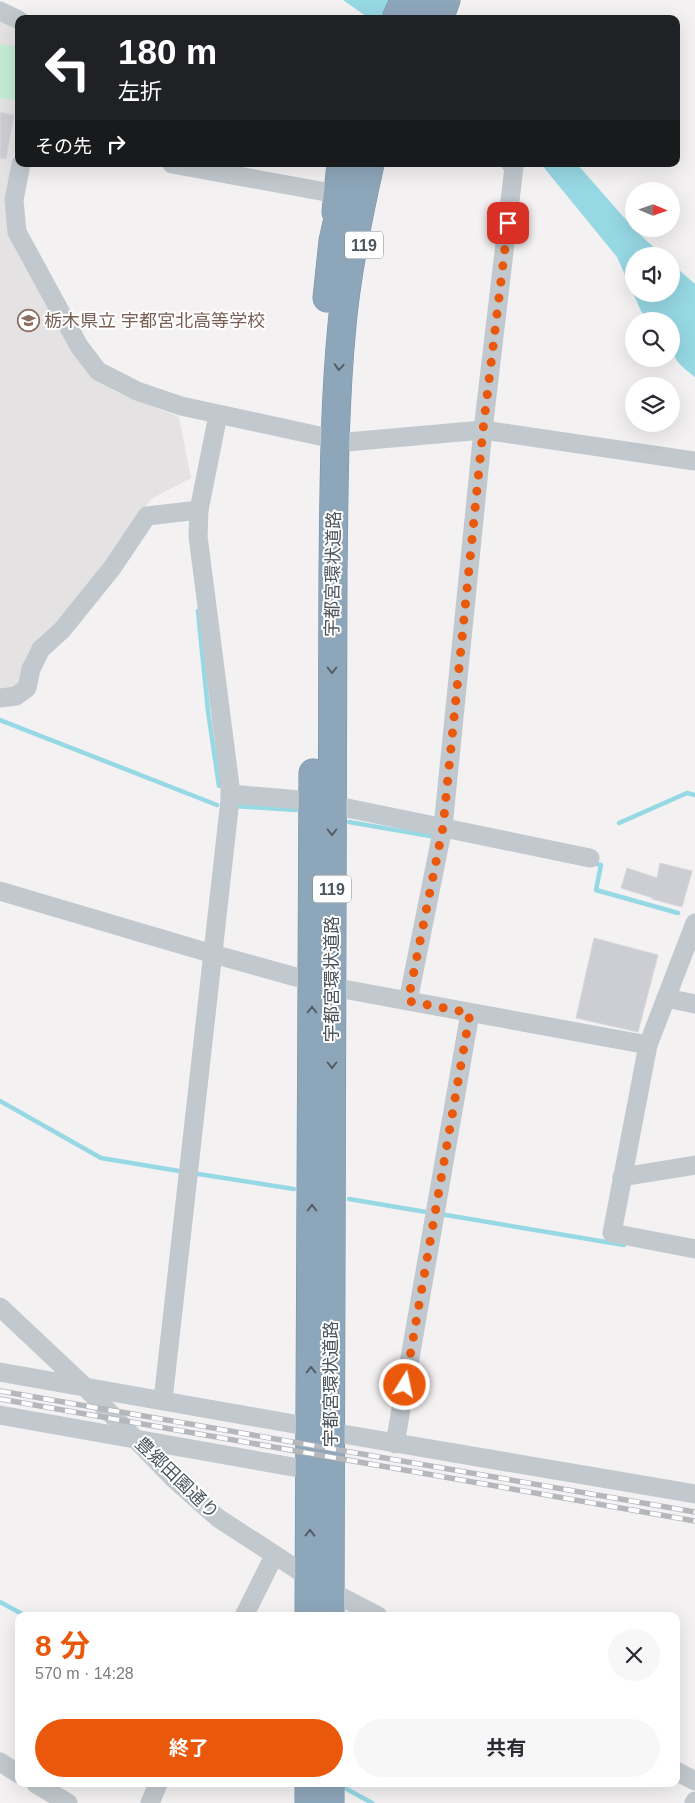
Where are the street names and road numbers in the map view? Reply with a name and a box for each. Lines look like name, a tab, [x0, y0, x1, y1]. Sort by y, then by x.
road number: 119	[345, 232, 383, 258]
street label: 宇都宮環状道路	[322, 511, 344, 637]
road number: 119	[313, 876, 351, 902]
street label: 宇都宮環状道路	[322, 916, 342, 1042]
street label: 宇都宮環状道路	[321, 1321, 341, 1447]
street label: 豊郷田園通り	[131, 1433, 223, 1523]

